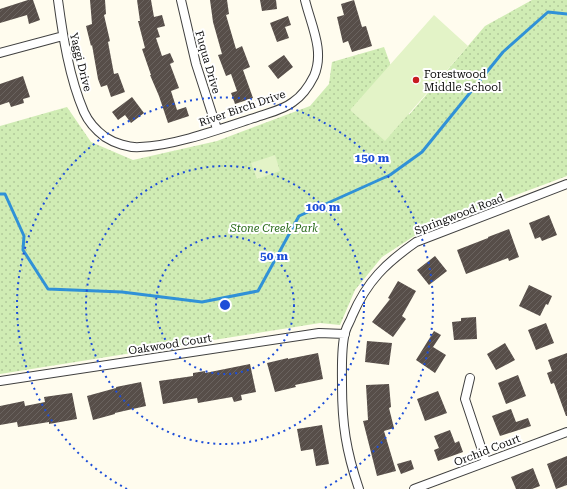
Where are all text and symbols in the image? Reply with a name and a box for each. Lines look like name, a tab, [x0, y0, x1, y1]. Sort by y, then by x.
street label: Fuqua Drive	[192, 29, 223, 95]
street label: Yaggi Drive	[67, 31, 94, 93]
place label: Forestwood Middle School	[424, 68, 502, 94]
marker: Forestwood Middle School	[411, 75, 421, 85]
street label: River Birch Drive	[197, 88, 287, 129]
text: 150 m	[355, 151, 390, 165]
street label: Springwood Road	[413, 191, 506, 238]
text: 100 m	[306, 200, 341, 214]
park label: Stone Creek Park	[229, 222, 318, 235]
text: 50 m	[260, 249, 288, 263]
centre of rings	[218, 298, 232, 312]
street label: Oakwood Court	[128, 331, 213, 357]
street label: Orchid Court	[452, 432, 522, 469]

